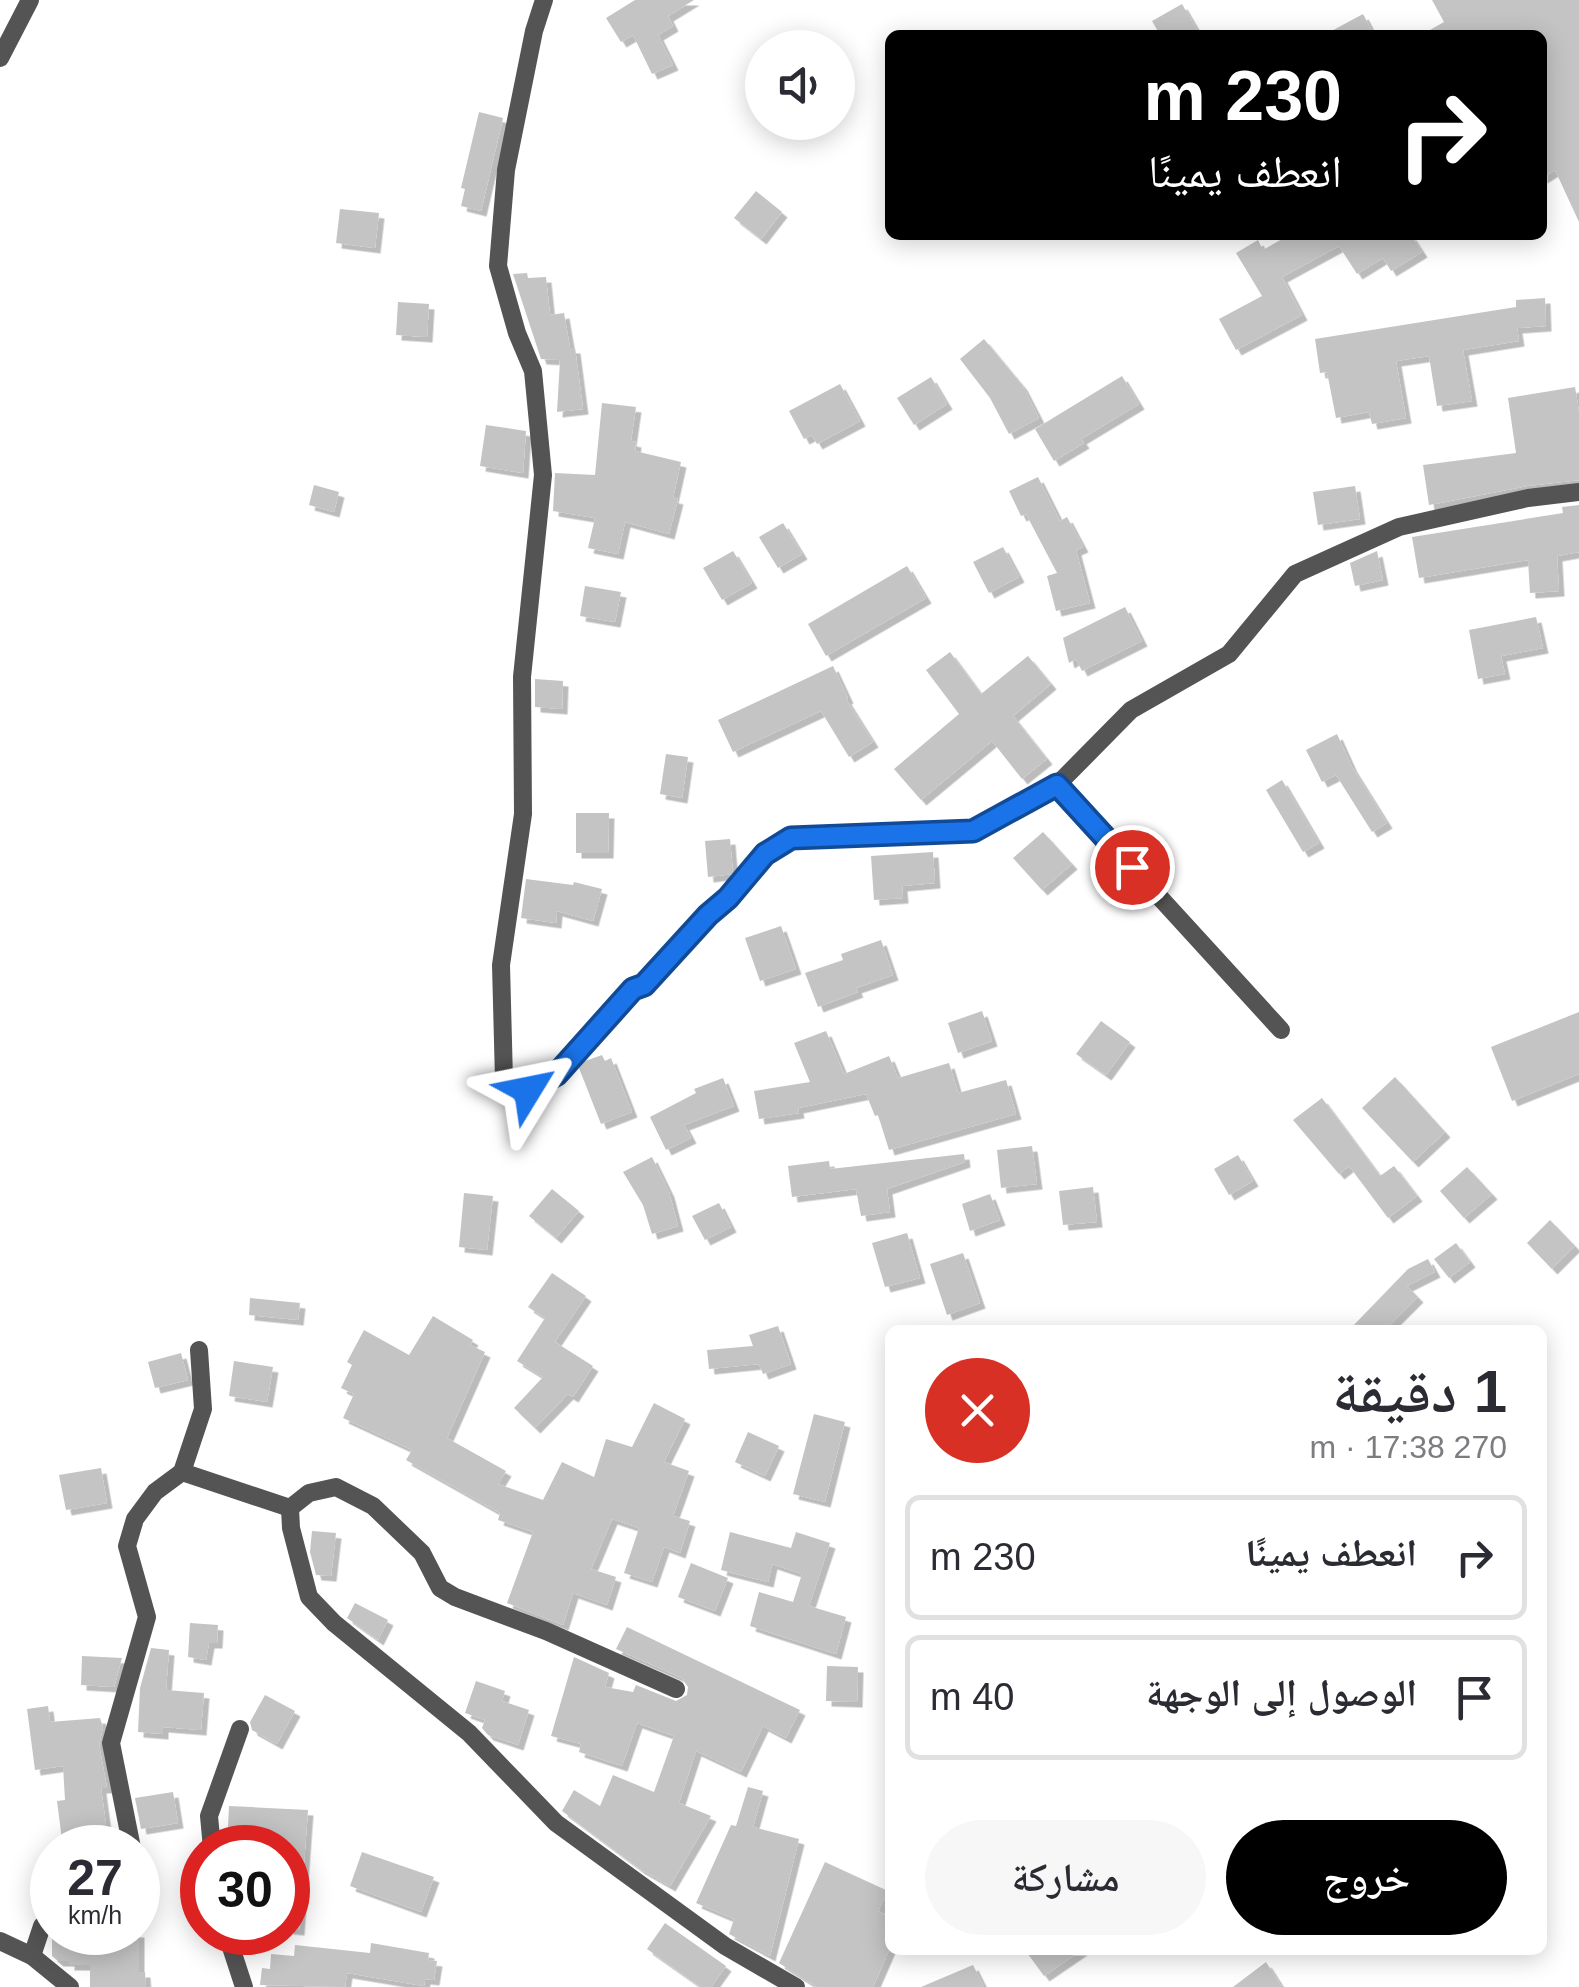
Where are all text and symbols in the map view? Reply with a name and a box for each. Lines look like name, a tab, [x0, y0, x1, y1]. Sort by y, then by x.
map controls	[745, 30, 855, 140]
button: sound	[745, 30, 855, 140]
text: 230 m	[1144, 57, 1342, 135]
icon: right	[1377, 70, 1507, 200]
text: انعطف يمينًا	[1148, 146, 1342, 197]
pin	[1090, 825, 1175, 910]
icon: arrive	[1105, 840, 1160, 895]
position arrow	[476, 1038, 580, 1142]
button: close	[925, 1358, 1030, 1463]
text: 1 دقيقة	[1332, 1358, 1507, 1425]
text: 270 m · 17:38	[1310, 1429, 1507, 1465]
icon: right	[1447, 1530, 1502, 1585]
text: انعطف يمينًا	[1245, 1532, 1417, 1574]
text: 230 m	[930, 1536, 1036, 1578]
icon: arrive	[1447, 1670, 1502, 1725]
text: الوصول إلى الوجهة	[1146, 1672, 1417, 1714]
text: 40 m	[930, 1676, 1015, 1718]
button: مشاركة	[925, 1820, 1206, 1935]
button: خروج	[1226, 1820, 1507, 1935]
speed limit sign: 30	[180, 1825, 310, 1955]
text: 27	[67, 1850, 123, 1906]
text: km/h	[68, 1901, 122, 1929]

